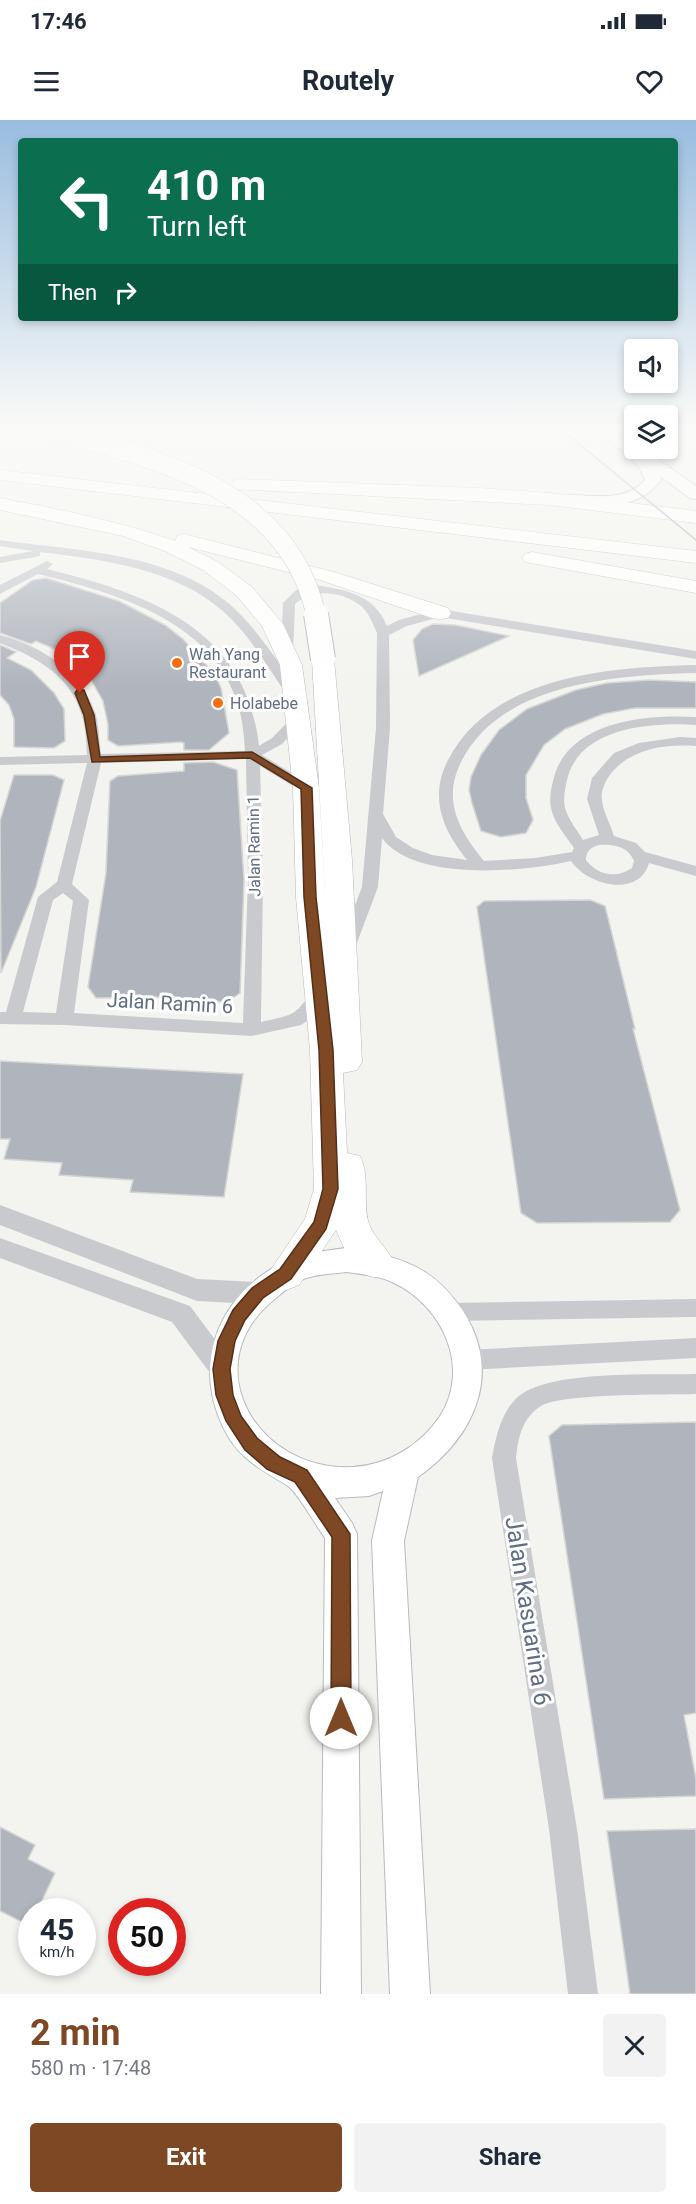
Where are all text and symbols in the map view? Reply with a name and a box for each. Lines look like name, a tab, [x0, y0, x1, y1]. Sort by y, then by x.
text: 17:46	[30, 9, 87, 34]
icon: menu	[30, 65, 63, 98]
text: Routely	[302, 65, 394, 97]
icon: heart	[633, 65, 666, 98]
text: 410 m	[147, 161, 266, 210]
icon: left	[48, 162, 126, 240]
text: Turn left	[147, 211, 247, 243]
icon: right	[109, 276, 142, 309]
text: Then	[48, 280, 97, 305]
map controls	[624, 339, 678, 459]
button: sound	[624, 339, 678, 393]
button: layers	[624, 405, 678, 459]
pin	[54, 631, 105, 693]
icon: arrive	[63, 640, 96, 673]
place label: Wah Yang Restaurant	[189, 645, 266, 682]
marker: Wah Yang Restaurant	[170, 656, 184, 670]
place label: Holabebe	[230, 694, 298, 713]
marker: Holabebe	[211, 696, 225, 710]
street label: Jalan Ramin 1	[244, 795, 264, 897]
street label: Jalan Ramin 6	[106, 988, 234, 1018]
street label: Jalan Kasuarina 6	[499, 1515, 557, 1707]
position arrow	[309, 1686, 373, 1750]
speed limit sign: 50	[108, 1898, 186, 1976]
text: 45	[40, 1912, 74, 1947]
text: km/h	[39, 1943, 75, 1961]
text: 2 min	[30, 2012, 121, 2054]
button: close	[603, 2014, 666, 2077]
text: 580 m · 17:48	[30, 2056, 151, 2080]
button: Exit	[30, 2123, 342, 2192]
button: Share	[354, 2123, 666, 2192]

